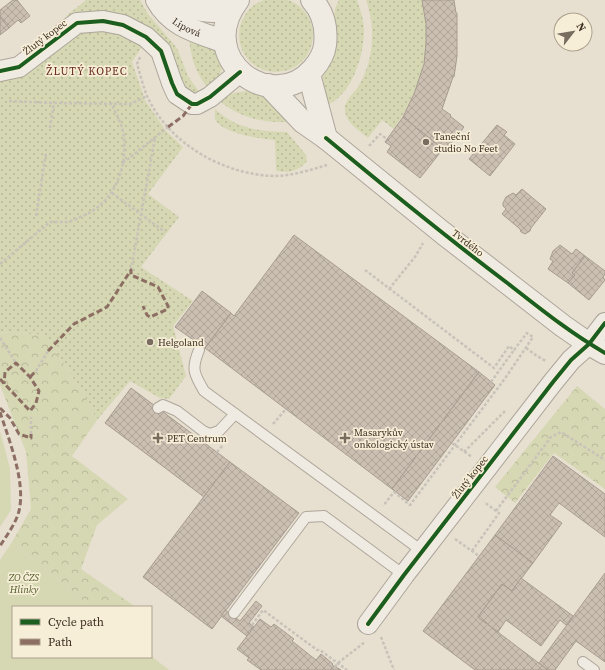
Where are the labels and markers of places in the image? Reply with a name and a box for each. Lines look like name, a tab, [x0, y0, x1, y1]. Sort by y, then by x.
place label: Taneční studio No Feet	[434, 130, 498, 155]
marker: Taneční studio No Feet	[421, 137, 431, 147]
place label: Helgoland	[158, 336, 204, 349]
marker: Helgoland	[145, 337, 155, 347]
place label: Masarykův onkologický ústav	[354, 426, 434, 451]
marker: PET Centrum	[152, 432, 164, 444]
place label: PET Centrum	[167, 432, 227, 445]
marker: Masarykův onkologický ústav	[339, 432, 351, 444]

